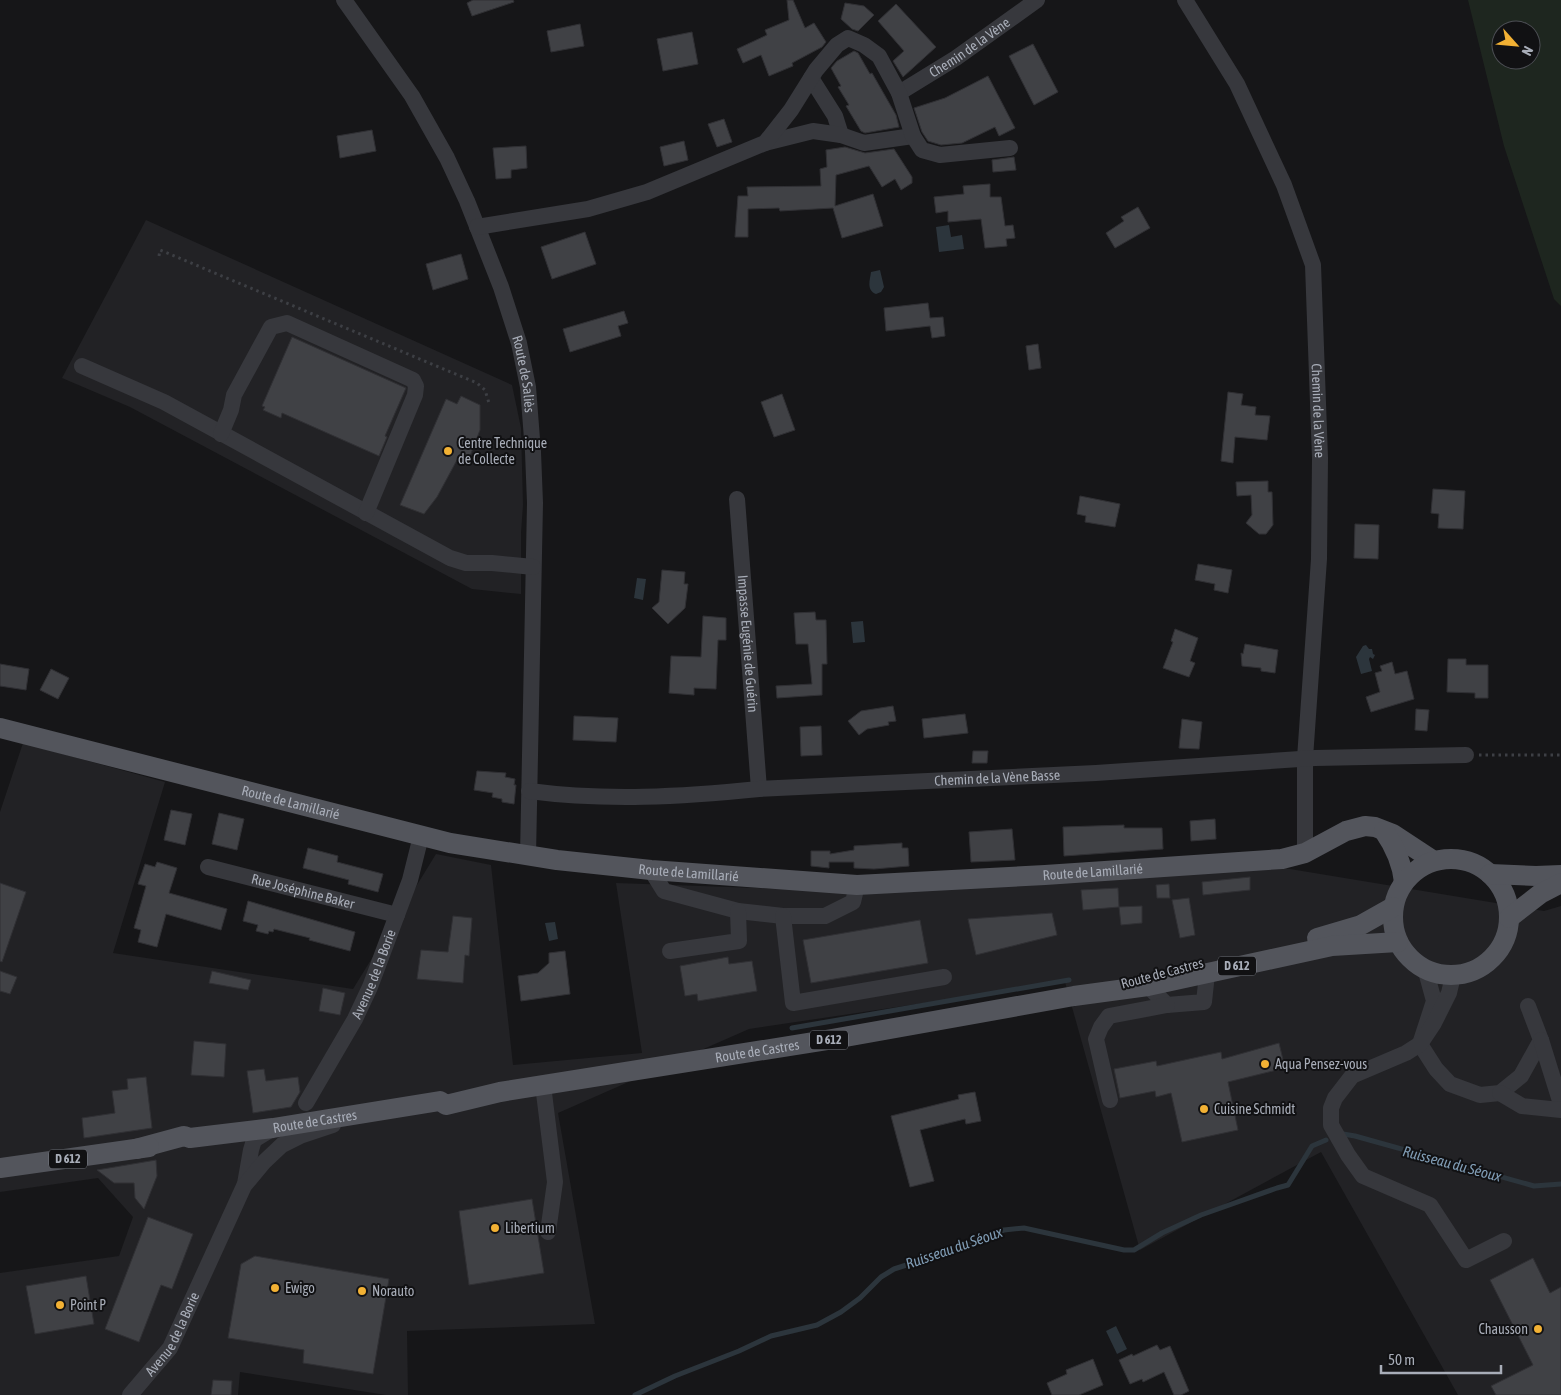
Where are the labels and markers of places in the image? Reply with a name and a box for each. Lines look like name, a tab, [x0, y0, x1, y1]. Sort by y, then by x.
place label: Centre Technique de Collecte	[458, 435, 547, 467]
marker: Centre Technique de Collecte	[442, 445, 454, 457]
place label: Aqua Pensez-vous	[1275, 1056, 1367, 1072]
marker: Aqua Pensez-vous	[1259, 1058, 1271, 1070]
place label: Cuisine Schmidt	[1214, 1101, 1295, 1117]
marker: Cuisine Schmidt	[1198, 1103, 1210, 1115]
place label: Libertium	[505, 1220, 555, 1236]
marker: Libertium	[489, 1222, 501, 1234]
place label: Ewigo	[285, 1280, 315, 1296]
marker: Ewigo	[269, 1282, 281, 1294]
place label: Norauto	[372, 1283, 414, 1299]
marker: Norauto	[356, 1285, 368, 1297]
place label: Point P	[70, 1297, 106, 1313]
marker: Point P	[54, 1299, 66, 1311]
place label: Chausson	[1478, 1321, 1528, 1337]
marker: Chausson	[1532, 1323, 1544, 1335]

